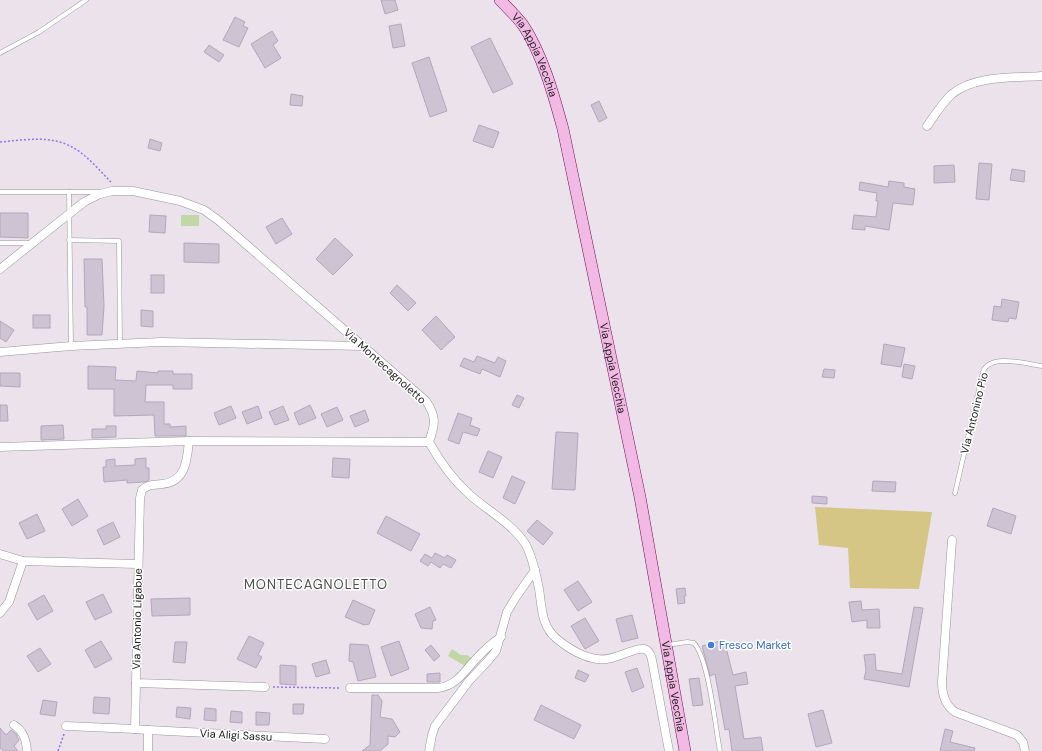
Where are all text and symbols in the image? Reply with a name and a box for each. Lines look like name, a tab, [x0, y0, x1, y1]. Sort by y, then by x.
street label: Via Appia Vecchia	[509, 10, 560, 99]
street label: Via Appia Vecchia	[597, 321, 629, 414]
street label: Via Montecagnoletto	[341, 325, 429, 407]
street label: Via Antonino Pio	[957, 371, 991, 455]
street label: Via Antonio Ligabue	[129, 568, 145, 670]
district label: MONTECAGNOLETTO	[244, 576, 388, 593]
place label: Fresco Market	[719, 638, 791, 652]
street label: Via Appia Vecchia	[659, 640, 688, 733]
marker: Fresco Market	[706, 640, 716, 650]
street label: Via Aligi Sassu	[199, 726, 273, 744]

